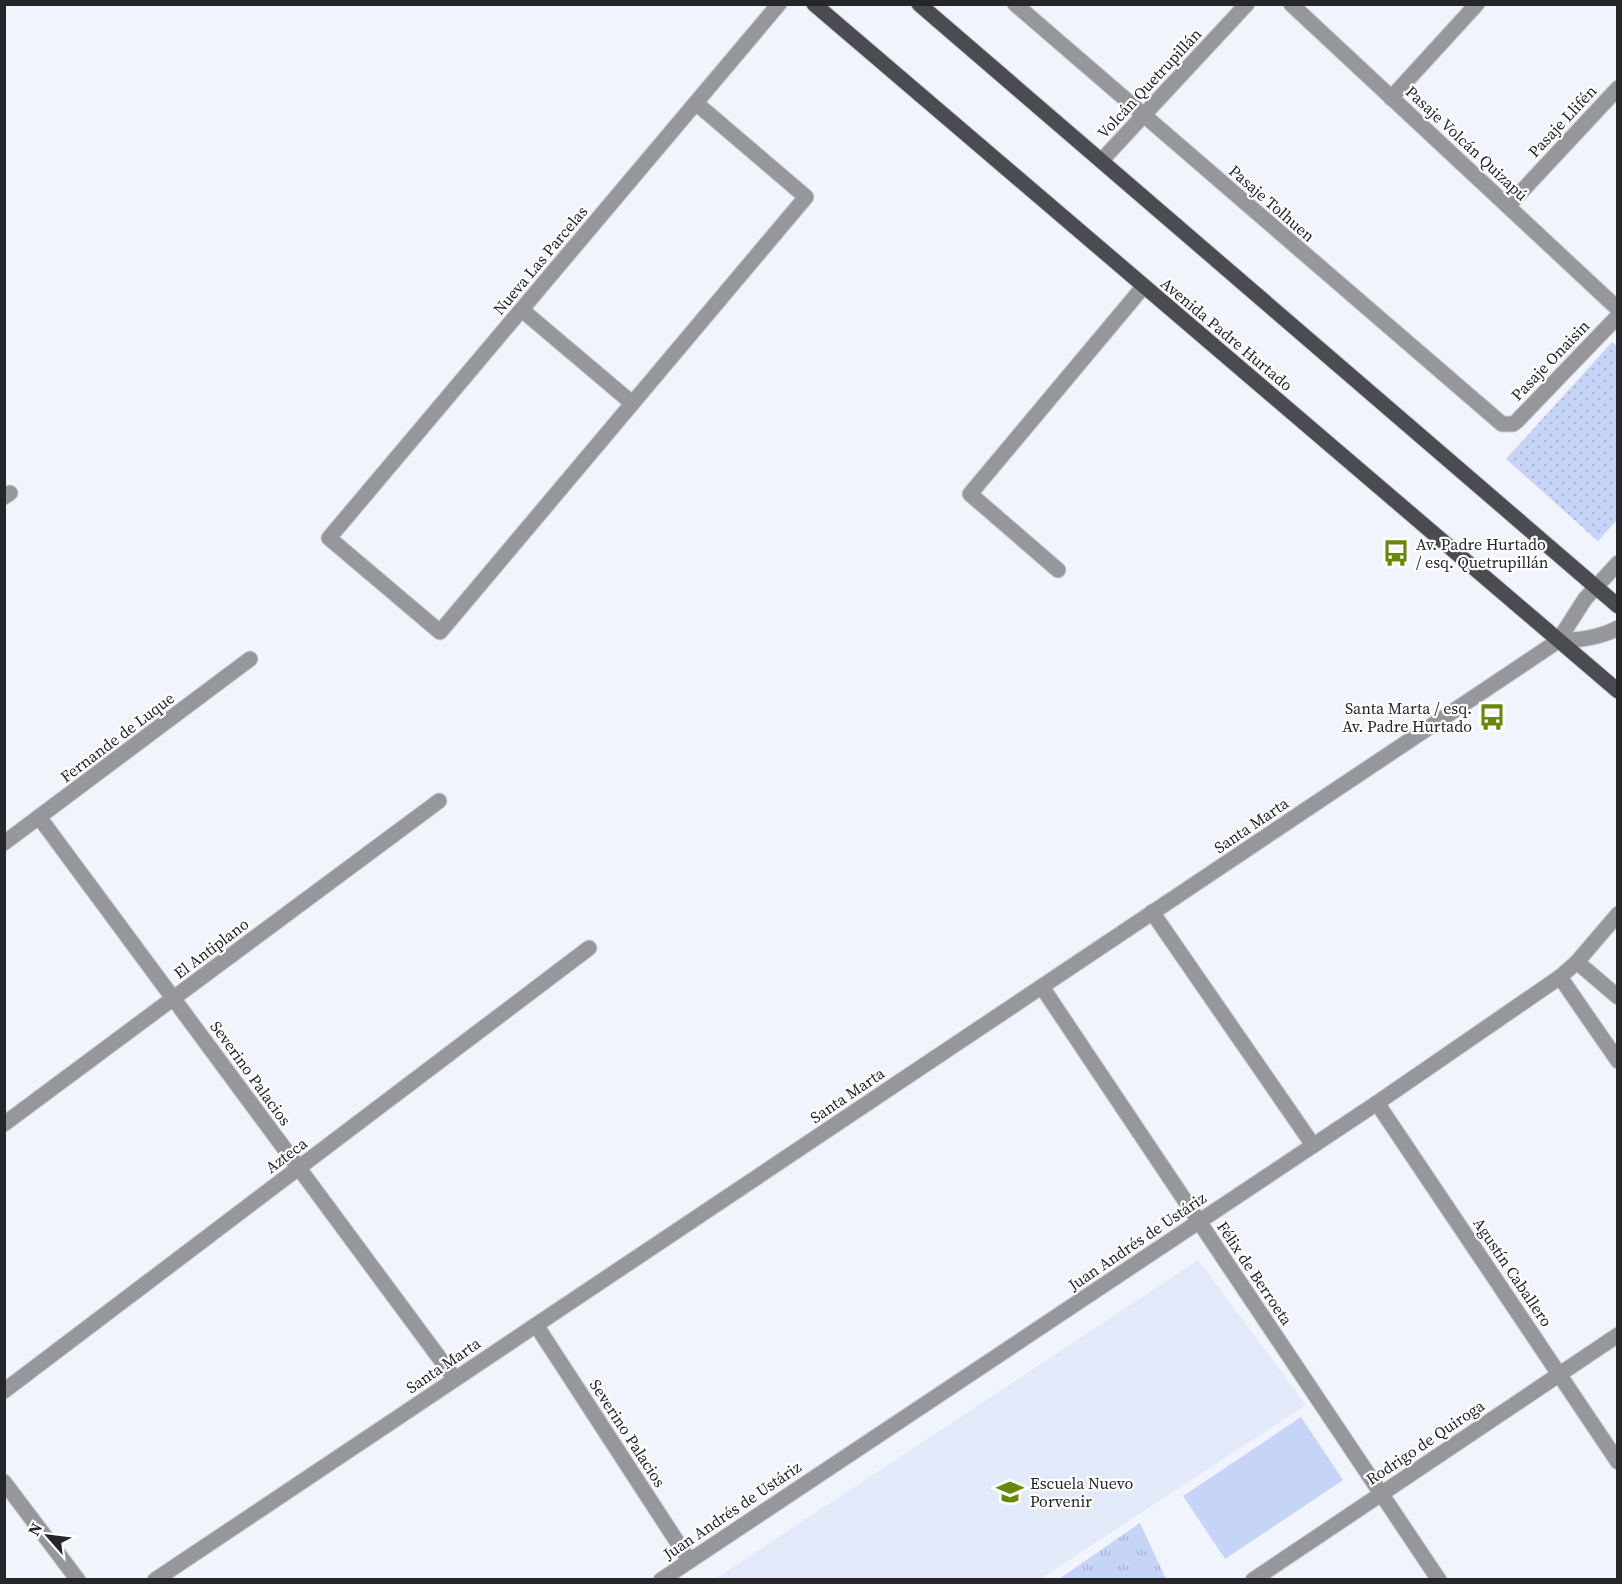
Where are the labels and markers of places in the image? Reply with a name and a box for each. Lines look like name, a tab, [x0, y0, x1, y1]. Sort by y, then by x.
place label: Av. Padre Hurtado / esq. Quetrupillán	[1416, 533, 1549, 573]
bus stop icon: Av. Padre Hurtado / esq. Quetrupillán	[1381, 538, 1411, 568]
place label: Santa Marta / esq. Av. Padre Hurtado	[1342, 697, 1472, 737]
bus stop icon: Santa Marta / esq. Av. Padre Hurtado	[1477, 702, 1507, 732]
place label: Escuela Nuevo Porvenir	[1030, 1472, 1133, 1512]
school or university icon: Escuela Nuevo Porvenir	[995, 1477, 1025, 1507]

